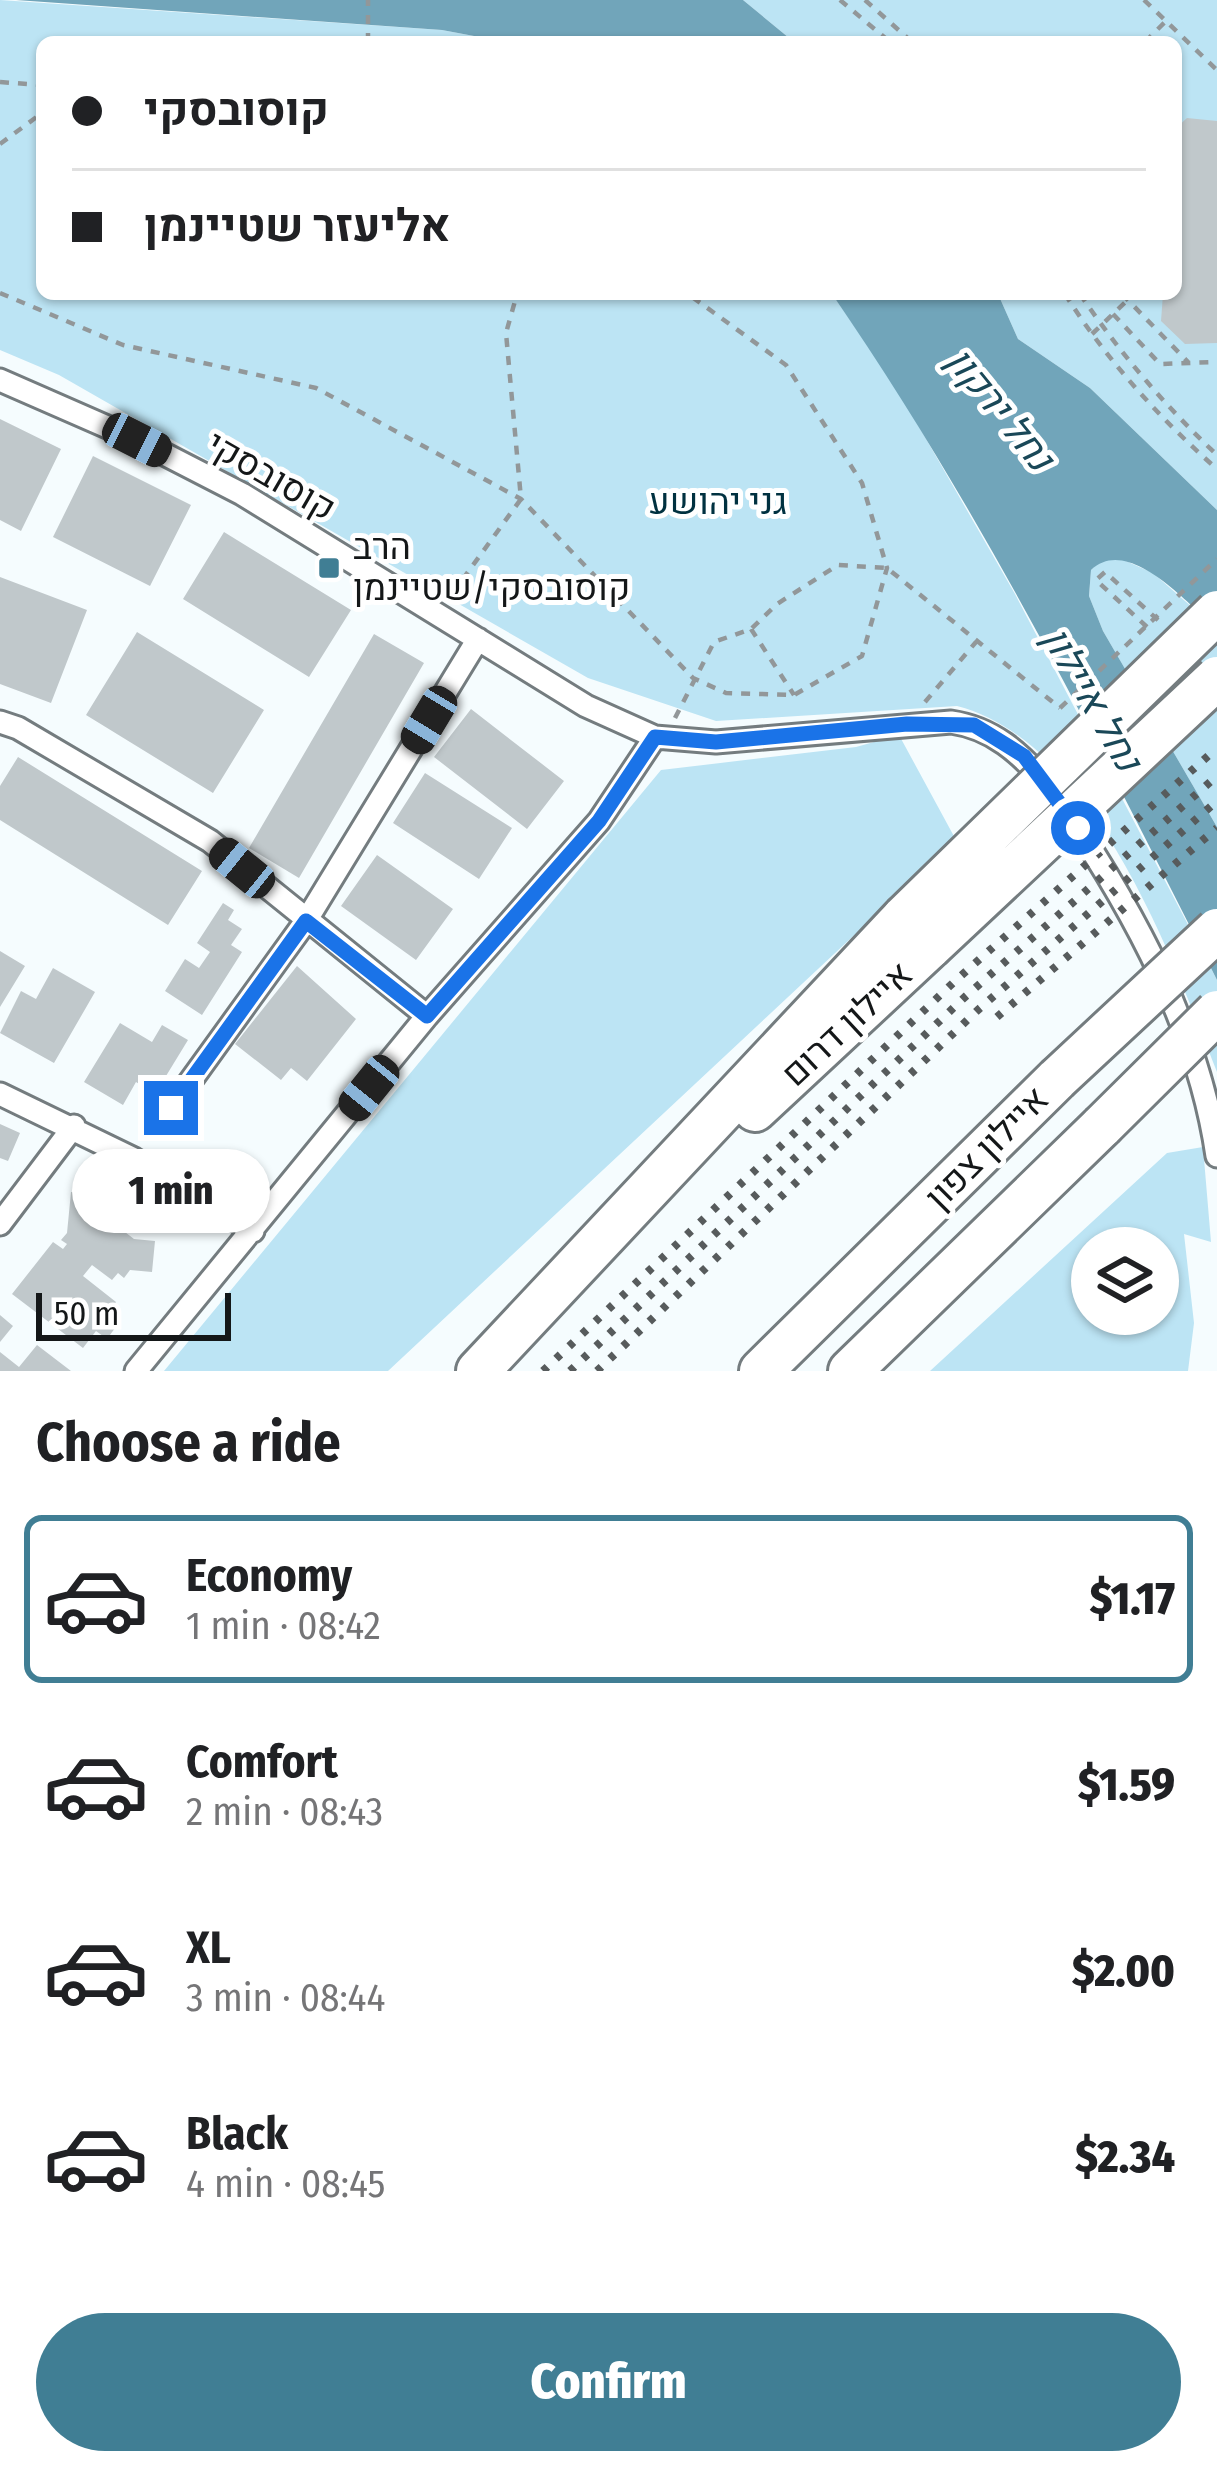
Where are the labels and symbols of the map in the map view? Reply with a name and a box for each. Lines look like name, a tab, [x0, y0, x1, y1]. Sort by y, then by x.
water label: נחל ירקון	[937, 338, 1065, 482]
car	[97, 408, 177, 472]
street label: קוסובסקי	[199, 422, 343, 530]
park label: גני יהושע	[649, 480, 787, 524]
place label: הרב קוסובסקי/שטיינמן	[353, 525, 630, 610]
marker: הרב קוסובסקי/שטיינמן	[316, 555, 342, 581]
water label: נחל איילון	[1033, 619, 1153, 781]
car	[395, 680, 463, 760]
route start	[1051, 801, 1105, 855]
car	[203, 831, 281, 905]
street label: איילון דרום	[773, 952, 921, 1096]
car	[332, 1049, 406, 1127]
street label: איילון צפון	[916, 1077, 1058, 1219]
route end	[144, 1081, 198, 1135]
callout: 1 min	[72, 1150, 270, 1234]
scale bar	[36, 1287, 231, 1340]

